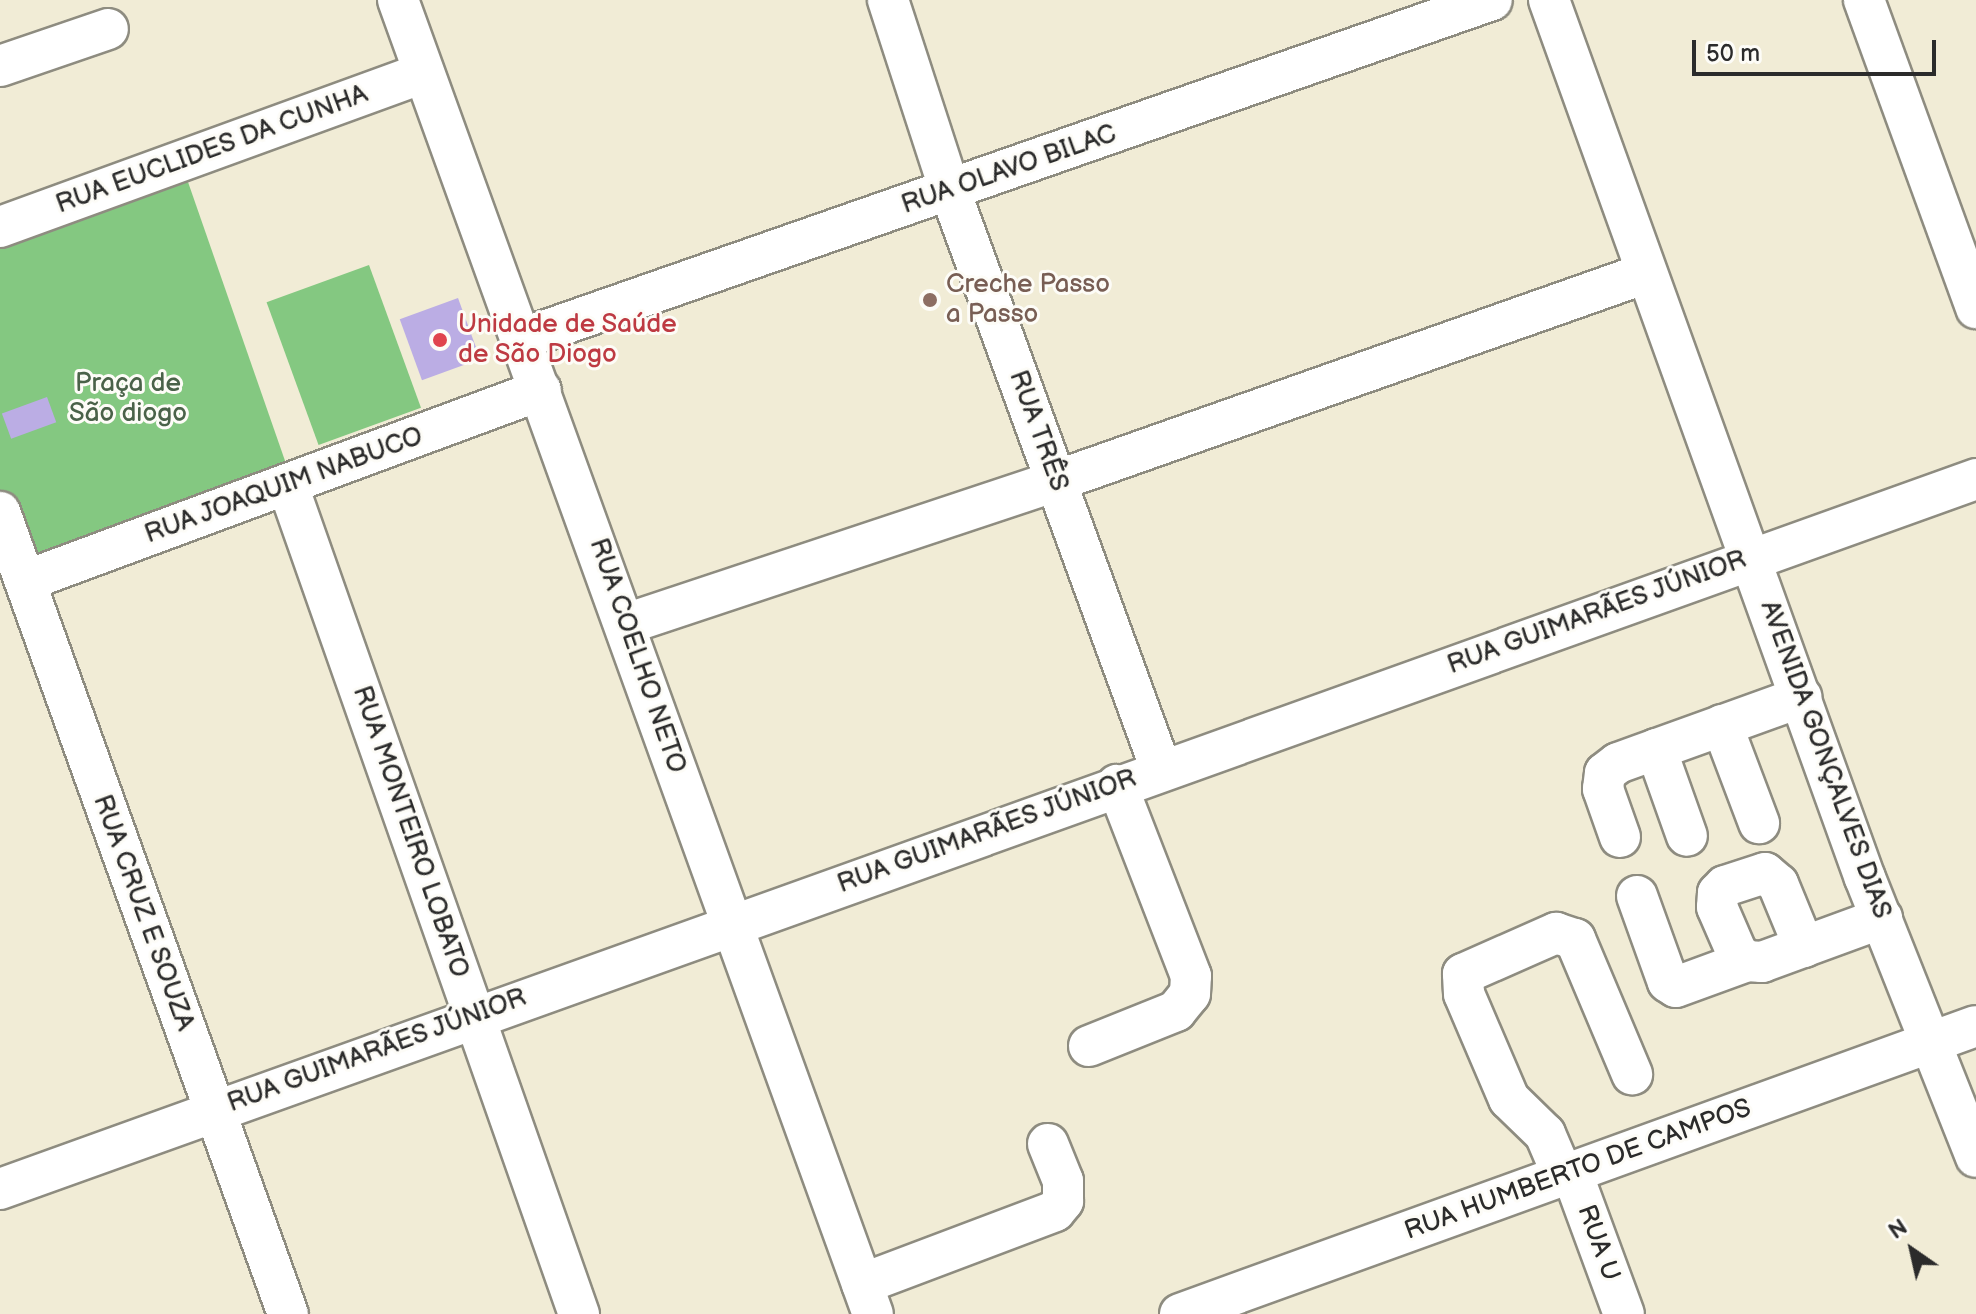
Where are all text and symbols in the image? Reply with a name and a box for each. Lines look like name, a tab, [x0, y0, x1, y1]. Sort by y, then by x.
scale bar	[1696, 24, 1940, 74]
text: 50 m	[1706, 39, 1760, 68]
street label: RUA EUCLIDES DA CUNHA	[52, 79, 372, 221]
street label: RUA OLAVO BILAC	[898, 119, 1120, 221]
place label: Creche Passo a Passo	[946, 269, 1110, 330]
marker: Creche Passo a Passo	[921, 291, 939, 309]
place label: Unidade de Saúde de São Diogo	[458, 309, 677, 370]
marker: Unidade de Saúde de São Diogo	[429, 329, 451, 351]
street label: RUA TRÊS	[1002, 366, 1074, 496]
park label: Praça de São diogo	[69, 368, 187, 430]
street label: RUA JOAQUIM NABUCO	[140, 421, 428, 551]
street label: RUA COELHO NETO	[582, 534, 692, 778]
street label: RUA GUIMARÃES JÚNIOR	[1443, 544, 1751, 682]
street label: AVENIDA GONÇALVES DIAS	[1753, 597, 1897, 923]
street label: RUA MONTEIRO LOBATO	[345, 682, 475, 982]
street label: RUA GUIMARÃES JÚNIOR	[833, 763, 1141, 901]
street label: RUA CRUZ E SOUZA	[86, 791, 200, 1035]
street label: RUA GUIMARÃES JÚNIOR	[223, 982, 531, 1120]
street label: RUA HUMBERTO DE CAMPOS	[1401, 1093, 1755, 1247]
street label: RUA U	[1570, 1201, 1626, 1285]
north arrow	[1872, 1210, 1952, 1290]
text: N	[1884, 1214, 1913, 1246]

